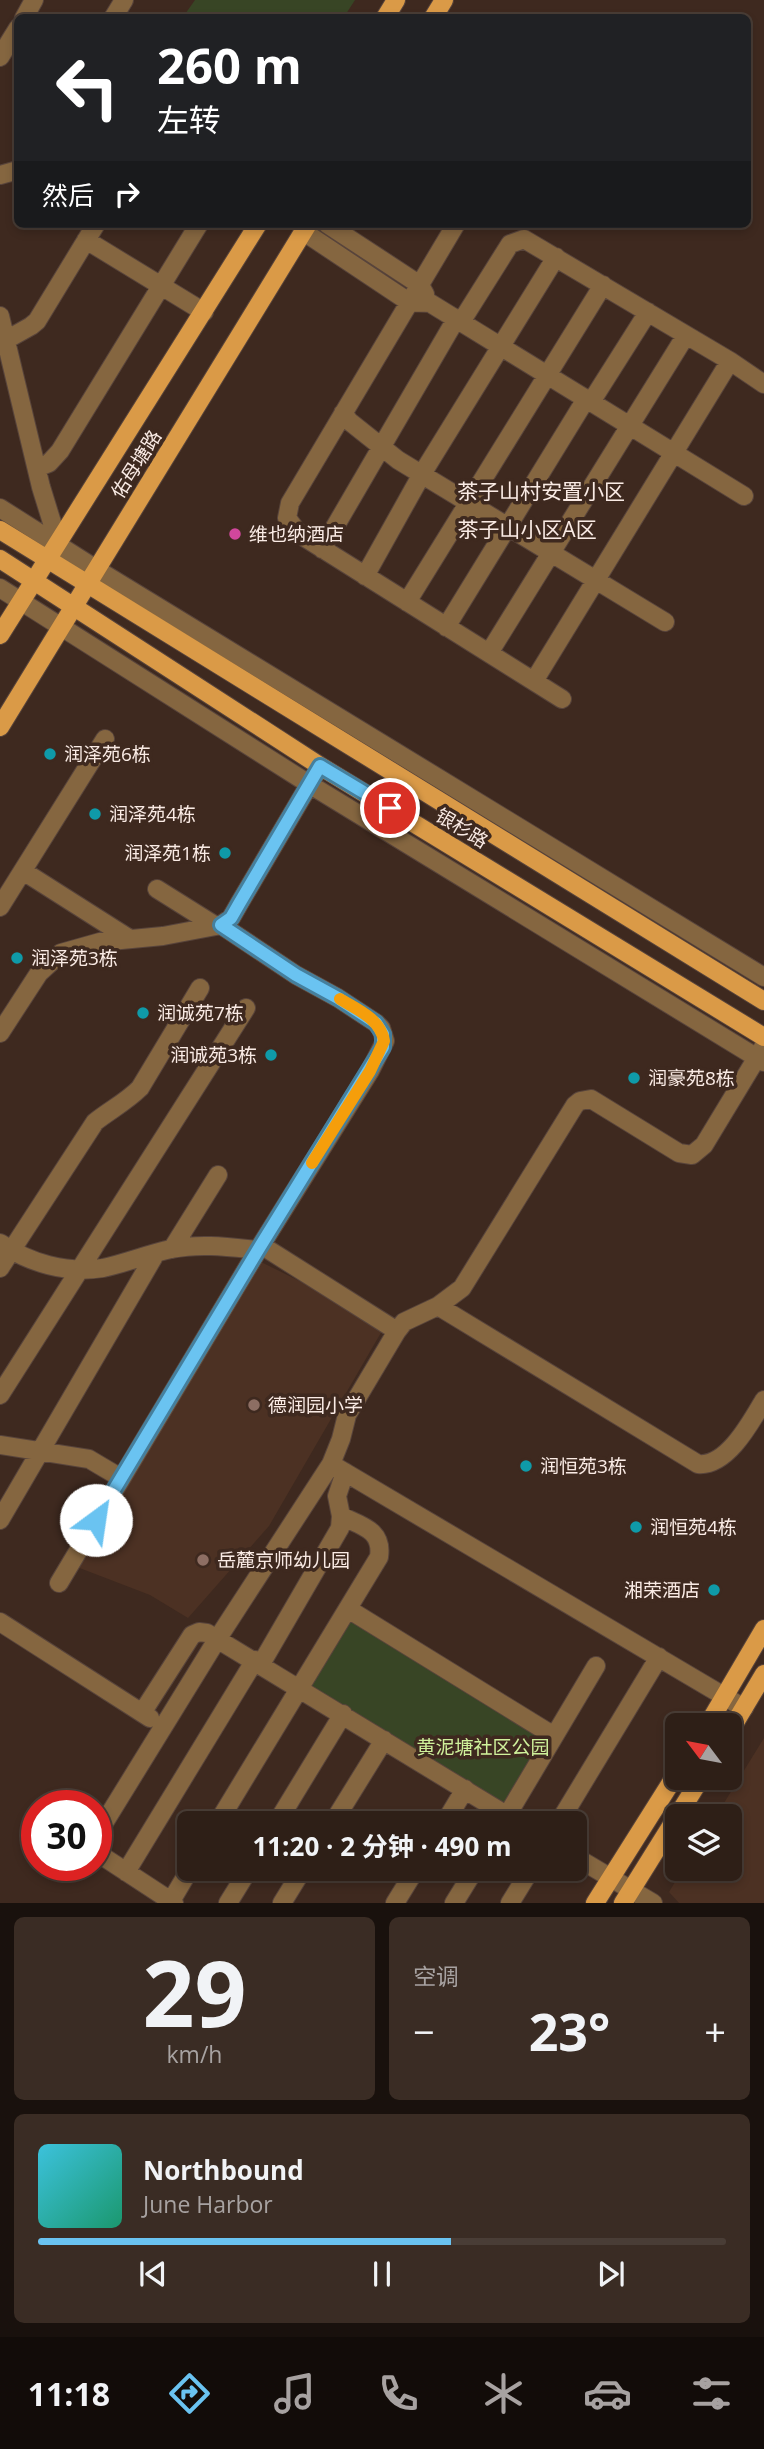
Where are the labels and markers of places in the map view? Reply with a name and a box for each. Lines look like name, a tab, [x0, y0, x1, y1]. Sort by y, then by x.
place label: 维也纳酒店	[249, 521, 344, 547]
marker: 维也纳酒店	[227, 526, 243, 542]
place label: 润泽苑6栋	[64, 741, 151, 767]
marker: 润泽苑6栋	[42, 746, 58, 762]
pin	[360, 778, 420, 838]
place label: 润泽苑4栋	[109, 801, 196, 827]
marker: 润泽苑4栋	[87, 806, 103, 822]
place label: 润泽苑1栋	[124, 840, 211, 866]
marker: 润泽苑1栋	[217, 845, 233, 861]
place label: 润泽苑3栋	[31, 945, 118, 971]
marker: 润泽苑3栋	[9, 950, 25, 966]
place label: 润诚苑7栋	[157, 1000, 244, 1026]
marker: 润诚苑7栋	[135, 1005, 151, 1021]
place label: 润诚苑3栋	[170, 1042, 257, 1068]
marker: 润诚苑3栋	[263, 1047, 279, 1063]
place label: 润豪苑8栋	[648, 1065, 735, 1091]
marker: 润豪苑8栋	[626, 1070, 642, 1086]
place label: 德润园小学	[268, 1392, 363, 1418]
marker: 德润园小学	[246, 1397, 262, 1413]
place label: 润恒苑3栋	[540, 1453, 627, 1479]
marker: 润恒苑3栋	[518, 1458, 534, 1474]
place label: 润恒苑4栋	[650, 1514, 737, 1540]
marker: 润恒苑4栋	[628, 1519, 644, 1535]
place label: 岳麓京师幼儿园	[217, 1547, 350, 1573]
marker: 岳麓京师幼儿园	[195, 1552, 211, 1568]
place label: 湘荣酒店	[624, 1577, 700, 1603]
marker: 湘荣酒店	[706, 1582, 722, 1598]

